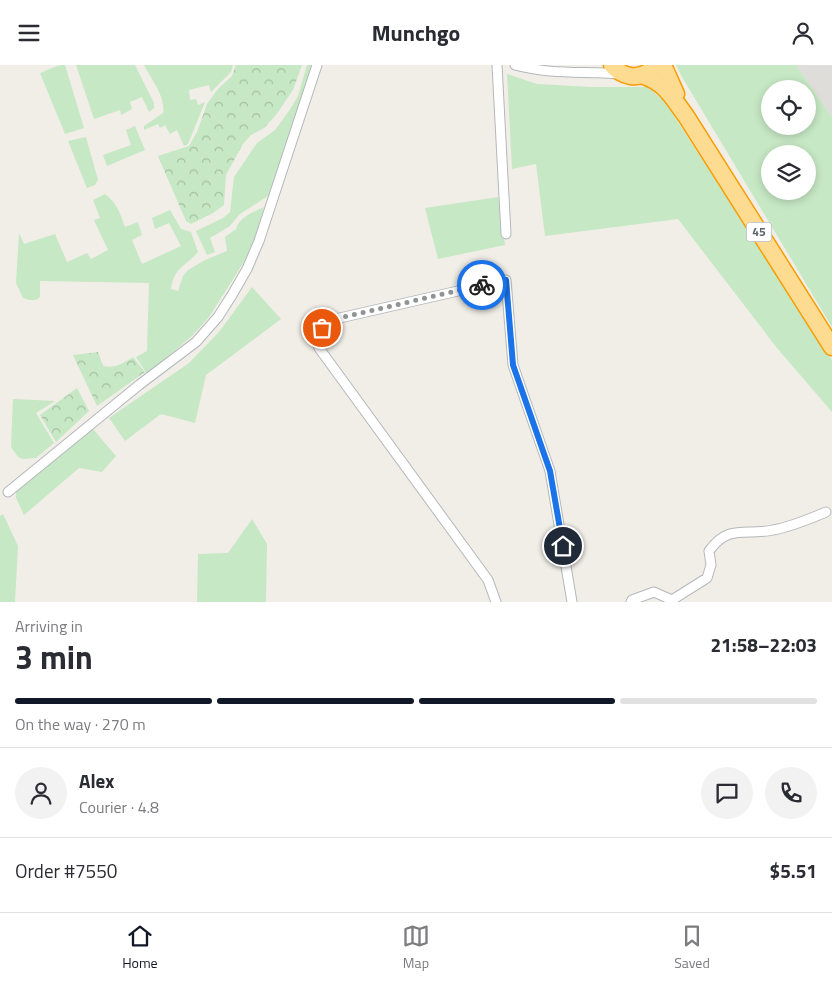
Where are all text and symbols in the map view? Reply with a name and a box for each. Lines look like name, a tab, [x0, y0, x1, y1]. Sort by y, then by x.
text: Munchgo	[372, 16, 460, 50]
icon: menu	[15, 19, 43, 47]
icon: person	[789, 19, 817, 47]
map controls	[761, 80, 816, 200]
button: locate	[761, 80, 816, 135]
button: layers	[761, 145, 816, 200]
road number: 45	[746, 223, 772, 241]
courier	[457, 260, 507, 310]
icon: bike	[468, 271, 496, 299]
pin	[301, 307, 343, 349]
icon: bag	[308, 314, 336, 342]
pin	[542, 525, 584, 567]
icon: home	[549, 532, 577, 560]
text: Arriving in	[15, 614, 83, 638]
text: 21:58–22:03	[710, 630, 817, 659]
text: 3 min	[15, 633, 93, 681]
text: On the way · 270 m	[15, 712, 146, 736]
text: Alex	[79, 766, 114, 795]
button: person	[15, 767, 67, 819]
button: chat	[701, 767, 753, 819]
button: phone	[765, 767, 817, 819]
text: Courier · 4.8	[79, 795, 159, 819]
text: Order #7550	[15, 856, 117, 885]
text: $5.51	[770, 856, 817, 885]
tab: Home	[122, 922, 158, 973]
tab: Map	[402, 922, 430, 973]
tab: Saved	[674, 922, 710, 973]

